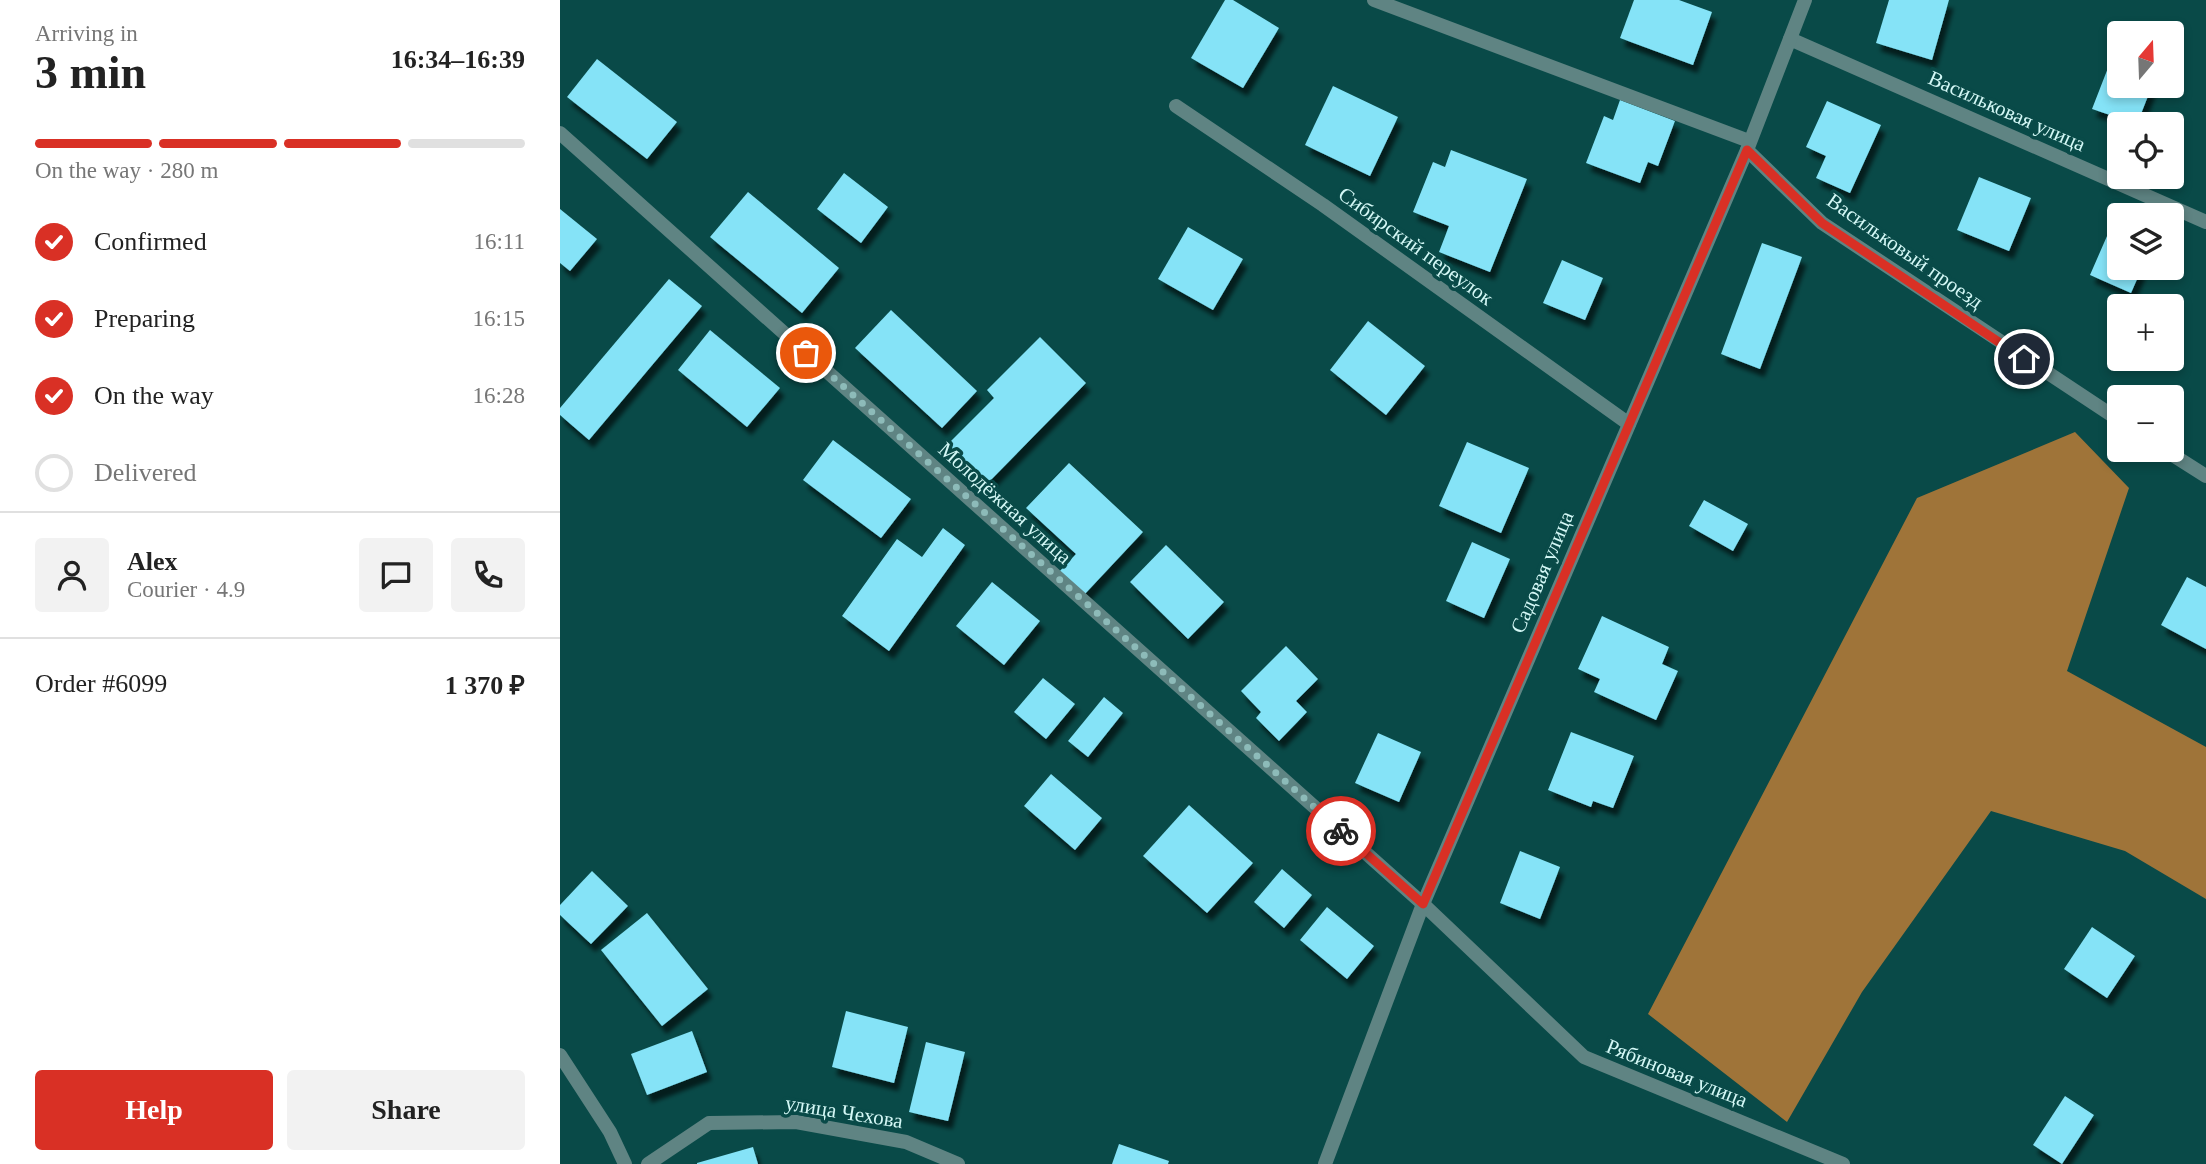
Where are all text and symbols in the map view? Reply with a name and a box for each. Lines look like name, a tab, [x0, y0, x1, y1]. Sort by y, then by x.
text: Arriving in	[35, 21, 138, 46]
north arrow	[2107, 21, 2184, 98]
map controls	[2107, 21, 2184, 462]
text: 16:34–16:39	[391, 45, 525, 74]
text: 3 min	[35, 47, 146, 98]
street label: Васильковая улица	[1925, 66, 2090, 157]
button: locate	[2107, 112, 2184, 189]
text: On the way · 280 m	[35, 158, 218, 183]
street label: Сибирский переулок	[1334, 182, 1499, 311]
street label: Васильковый проезд	[1822, 188, 1988, 314]
button: layers	[2107, 203, 2184, 280]
icon: check	[35, 223, 73, 261]
text: Confirmed	[94, 227, 207, 256]
text: 16:11	[473, 229, 525, 254]
button: +	[2107, 294, 2184, 371]
icon: check	[35, 300, 73, 338]
text: Preparing	[94, 304, 195, 333]
text: 16:15	[473, 306, 525, 331]
pin	[776, 323, 836, 383]
pin	[1994, 329, 2054, 389]
icon: bag	[787, 334, 825, 372]
icon: home	[2005, 340, 2043, 378]
icon: check	[35, 377, 73, 415]
text: On the way	[94, 381, 214, 410]
text: 16:28	[473, 383, 525, 408]
button: −	[2107, 385, 2184, 462]
street label: Молодёжная улица	[934, 437, 1077, 569]
text: Delivered	[94, 458, 197, 487]
street label: Садовая улица	[1506, 507, 1579, 637]
button: person	[35, 538, 109, 612]
button: chat	[359, 538, 433, 612]
button: phone	[451, 538, 525, 612]
text: Alex	[127, 547, 178, 576]
text: Courier · 4.9	[127, 577, 245, 602]
text: Order #6099	[35, 669, 167, 698]
text: 1 370 ₽	[445, 671, 525, 700]
courier	[1306, 796, 1376, 866]
icon: bike	[1322, 812, 1360, 850]
street label: Рябиновая улица	[1603, 1034, 1752, 1112]
button: Help	[35, 1070, 273, 1150]
button: Share	[287, 1070, 525, 1150]
street label: улица Чехова	[783, 1091, 905, 1133]

